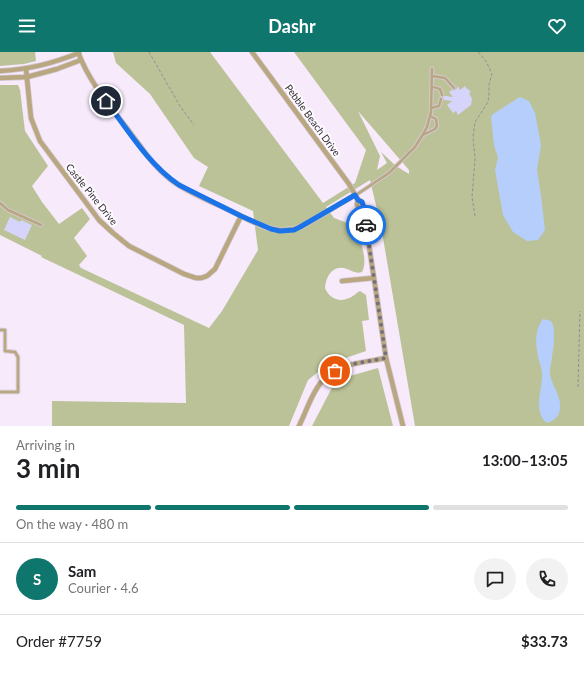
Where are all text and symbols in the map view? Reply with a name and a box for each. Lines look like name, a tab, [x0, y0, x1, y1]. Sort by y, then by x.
icon: menu	[16, 15, 38, 37]
text: Dashr	[268, 15, 316, 37]
icon: heart	[546, 15, 568, 37]
street label: Pebble Beach Drive	[283, 82, 343, 158]
pin	[89, 84, 123, 118]
icon: home	[95, 90, 117, 112]
street label: Castle Pine Drive	[64, 161, 120, 227]
courier	[346, 205, 386, 245]
icon: car	[355, 214, 377, 236]
pin	[318, 354, 352, 388]
icon: bag	[324, 360, 346, 382]
text: Arriving in	[16, 437, 75, 453]
text: 13:00–13:05	[482, 451, 568, 469]
text: 3 min	[16, 452, 80, 484]
text: On the way · 480 m	[16, 516, 128, 532]
button: chat	[474, 558, 516, 600]
button: phone	[526, 558, 568, 600]
text: Sam	[68, 562, 96, 580]
text: S	[33, 570, 41, 588]
text: Courier · 4.6	[68, 580, 139, 596]
text: Order #7759	[16, 632, 102, 650]
text: $33.73	[521, 632, 568, 650]

